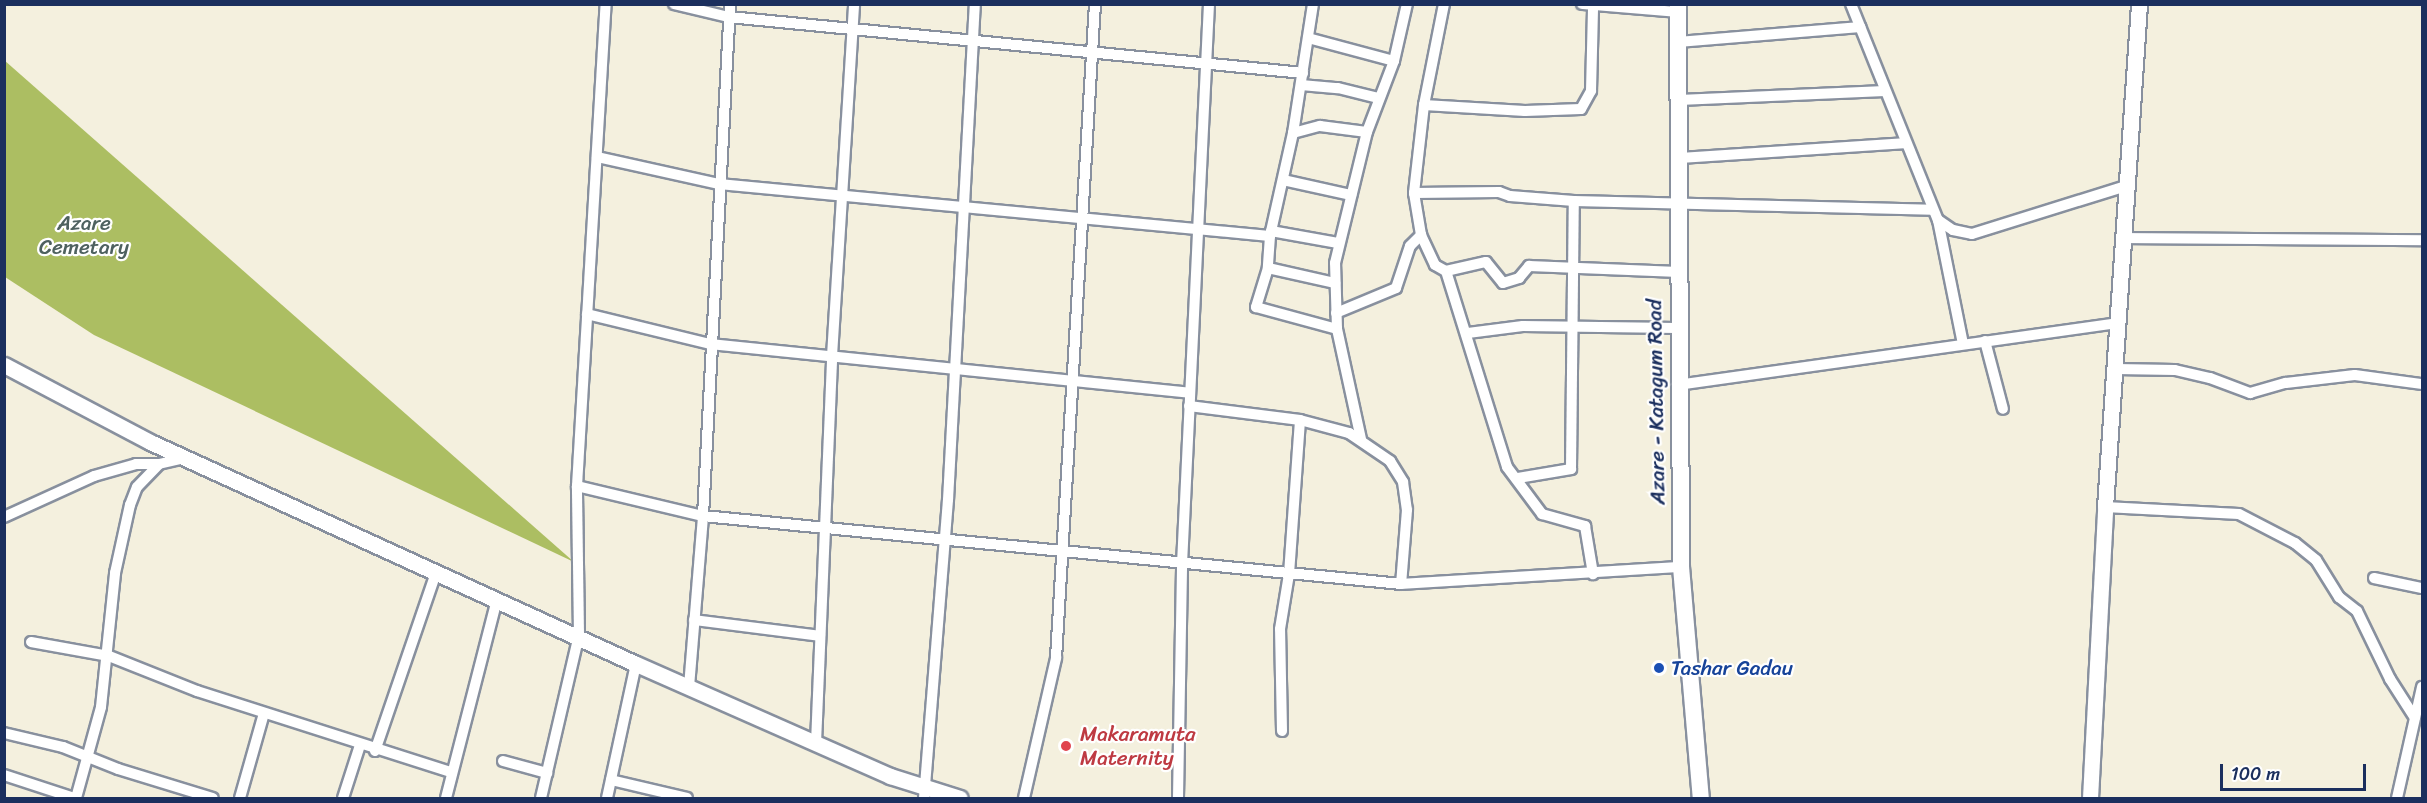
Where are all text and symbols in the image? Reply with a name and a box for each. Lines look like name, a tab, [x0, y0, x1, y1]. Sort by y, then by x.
park label: Azare Cemetary	[39, 210, 129, 260]
street label: Azare - Katagum Road	[1642, 299, 1670, 505]
place label: Tashar Gadau	[1671, 655, 1793, 681]
marker: Tashar Gadau	[1652, 661, 1666, 675]
place label: Makaramuta Maternity	[1080, 721, 1196, 771]
marker: Makaramuta Maternity	[1057, 737, 1075, 755]
scale bar	[2223, 752, 2368, 790]
text: 100 m	[2231, 758, 2280, 790]

